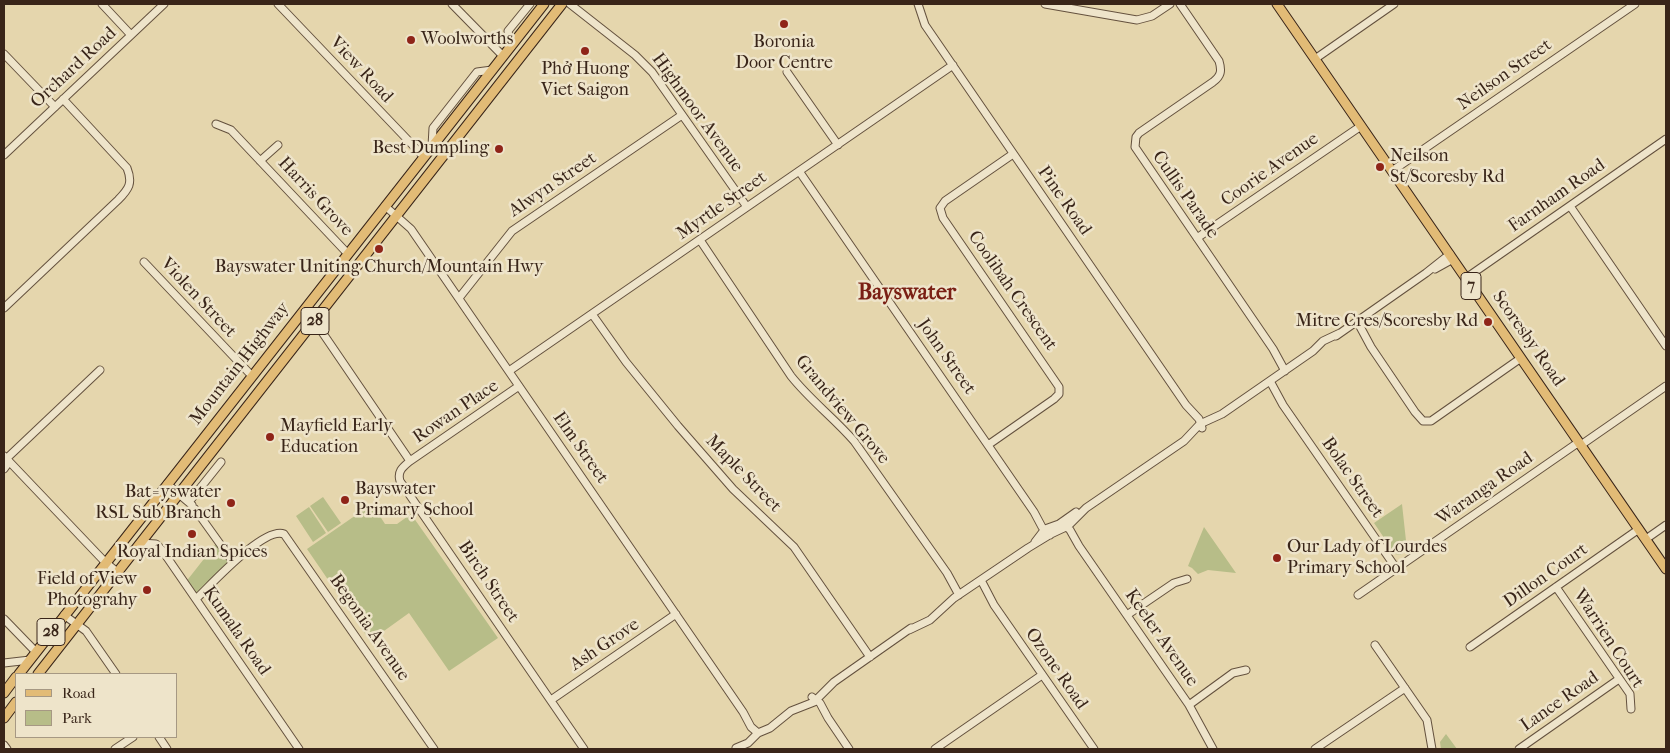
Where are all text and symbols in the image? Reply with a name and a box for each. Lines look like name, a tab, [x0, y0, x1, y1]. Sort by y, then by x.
marker: Boronia Door Centre	[778, 18, 790, 30]
street label: Orchard Road	[27, 23, 121, 113]
place label: Woolworths	[421, 29, 513, 51]
street label: View Road	[325, 32, 397, 108]
place label: Boronia Door Centre	[735, 32, 833, 74]
marker: Woolworths	[405, 34, 417, 46]
street label: Neilson Street	[1454, 35, 1556, 115]
marker: Phở Huong Viet Saigon	[579, 45, 591, 57]
street label: Highmoor Avenue	[647, 49, 747, 177]
place label: Phở Huong Viet Saigon	[541, 59, 629, 102]
street label: Coorie Avenue	[1217, 128, 1323, 212]
place label: Best Dumpling	[373, 138, 489, 160]
marker: Best Dumpling	[493, 143, 505, 155]
place label: Neilson St/Scoresby Rd	[1390, 146, 1505, 188]
street label: Cullis Parade	[1147, 147, 1223, 243]
street label: Alwyn Street	[505, 148, 601, 222]
street label: Harris Grove	[273, 153, 357, 241]
street label: Farnham Road	[1504, 155, 1610, 237]
marker: Neilson St/Scoresby Rd	[1374, 161, 1386, 173]
street label: Pine Road	[1032, 162, 1096, 240]
street label: Myrtle Street	[673, 167, 771, 245]
street label: Coolibah Crescent	[963, 227, 1061, 355]
marker: Bayswater Uniting Church/Mountain Hwy	[373, 243, 385, 255]
street label: Violen Street	[156, 254, 240, 342]
place label: Bayswater Uniting Church/Mountain Hwy	[215, 257, 543, 279]
road number: 7	[1461, 272, 1481, 300]
district label: Bayswater	[858, 281, 956, 307]
street label: Scoresby Road	[1487, 287, 1569, 391]
street label: Mountain Highway	[185, 298, 295, 430]
road number: 28	[301, 308, 329, 334]
place label: Mitre Cres/Scoresby Rd	[1296, 311, 1478, 333]
street label: John Street	[912, 315, 980, 399]
marker: Mitre Cres/Scoresby Rd	[1482, 316, 1494, 328]
street label: Grandview Grove	[790, 351, 894, 469]
street label: Rowan Place	[409, 376, 503, 448]
street label: Elm Street	[548, 408, 612, 488]
place label: Mayfield Early Education	[280, 416, 393, 458]
marker: Mayfield Early Education	[264, 431, 276, 443]
street label: Maple Street	[701, 431, 785, 517]
street label: Bolac Street	[1316, 434, 1388, 522]
street label: Waranga Road	[1433, 448, 1537, 530]
place label: Bayswater Primary School	[355, 479, 473, 522]
place label: Bat=yswater RSL Sub Branch	[95, 482, 221, 524]
marker: Bayswater Primary School	[339, 494, 351, 506]
marker: Bat=yswater RSL Sub Branch	[225, 497, 237, 509]
marker: Royal Indian Spices	[186, 528, 198, 540]
street label: Birch Street	[453, 537, 523, 627]
place label: Our Lady of Lourdes Primary School	[1287, 537, 1447, 580]
street label: Dillon Court	[1500, 539, 1592, 613]
place label: Royal Indian Spices	[117, 542, 267, 564]
marker: Our Lady of Lourdes Primary School	[1271, 552, 1283, 564]
place label: Field of View Photograhy	[37, 569, 137, 612]
street label: Begonia Avenue	[324, 571, 414, 685]
street label: Kumala Road	[197, 582, 275, 680]
marker: Field of View Photograhy	[141, 584, 153, 596]
street label: Keeler Avenue	[1119, 585, 1203, 691]
street label: Warrien Court	[1568, 585, 1648, 693]
street label: Ash Grove	[566, 614, 644, 676]
road number: 28	[37, 618, 65, 646]
street label: Ozone Road	[1020, 624, 1092, 714]
street label: Lance Road	[1517, 667, 1603, 737]
legend	[15, 673, 178, 738]
text: Road	[62, 684, 95, 702]
text: Park	[62, 709, 92, 727]

